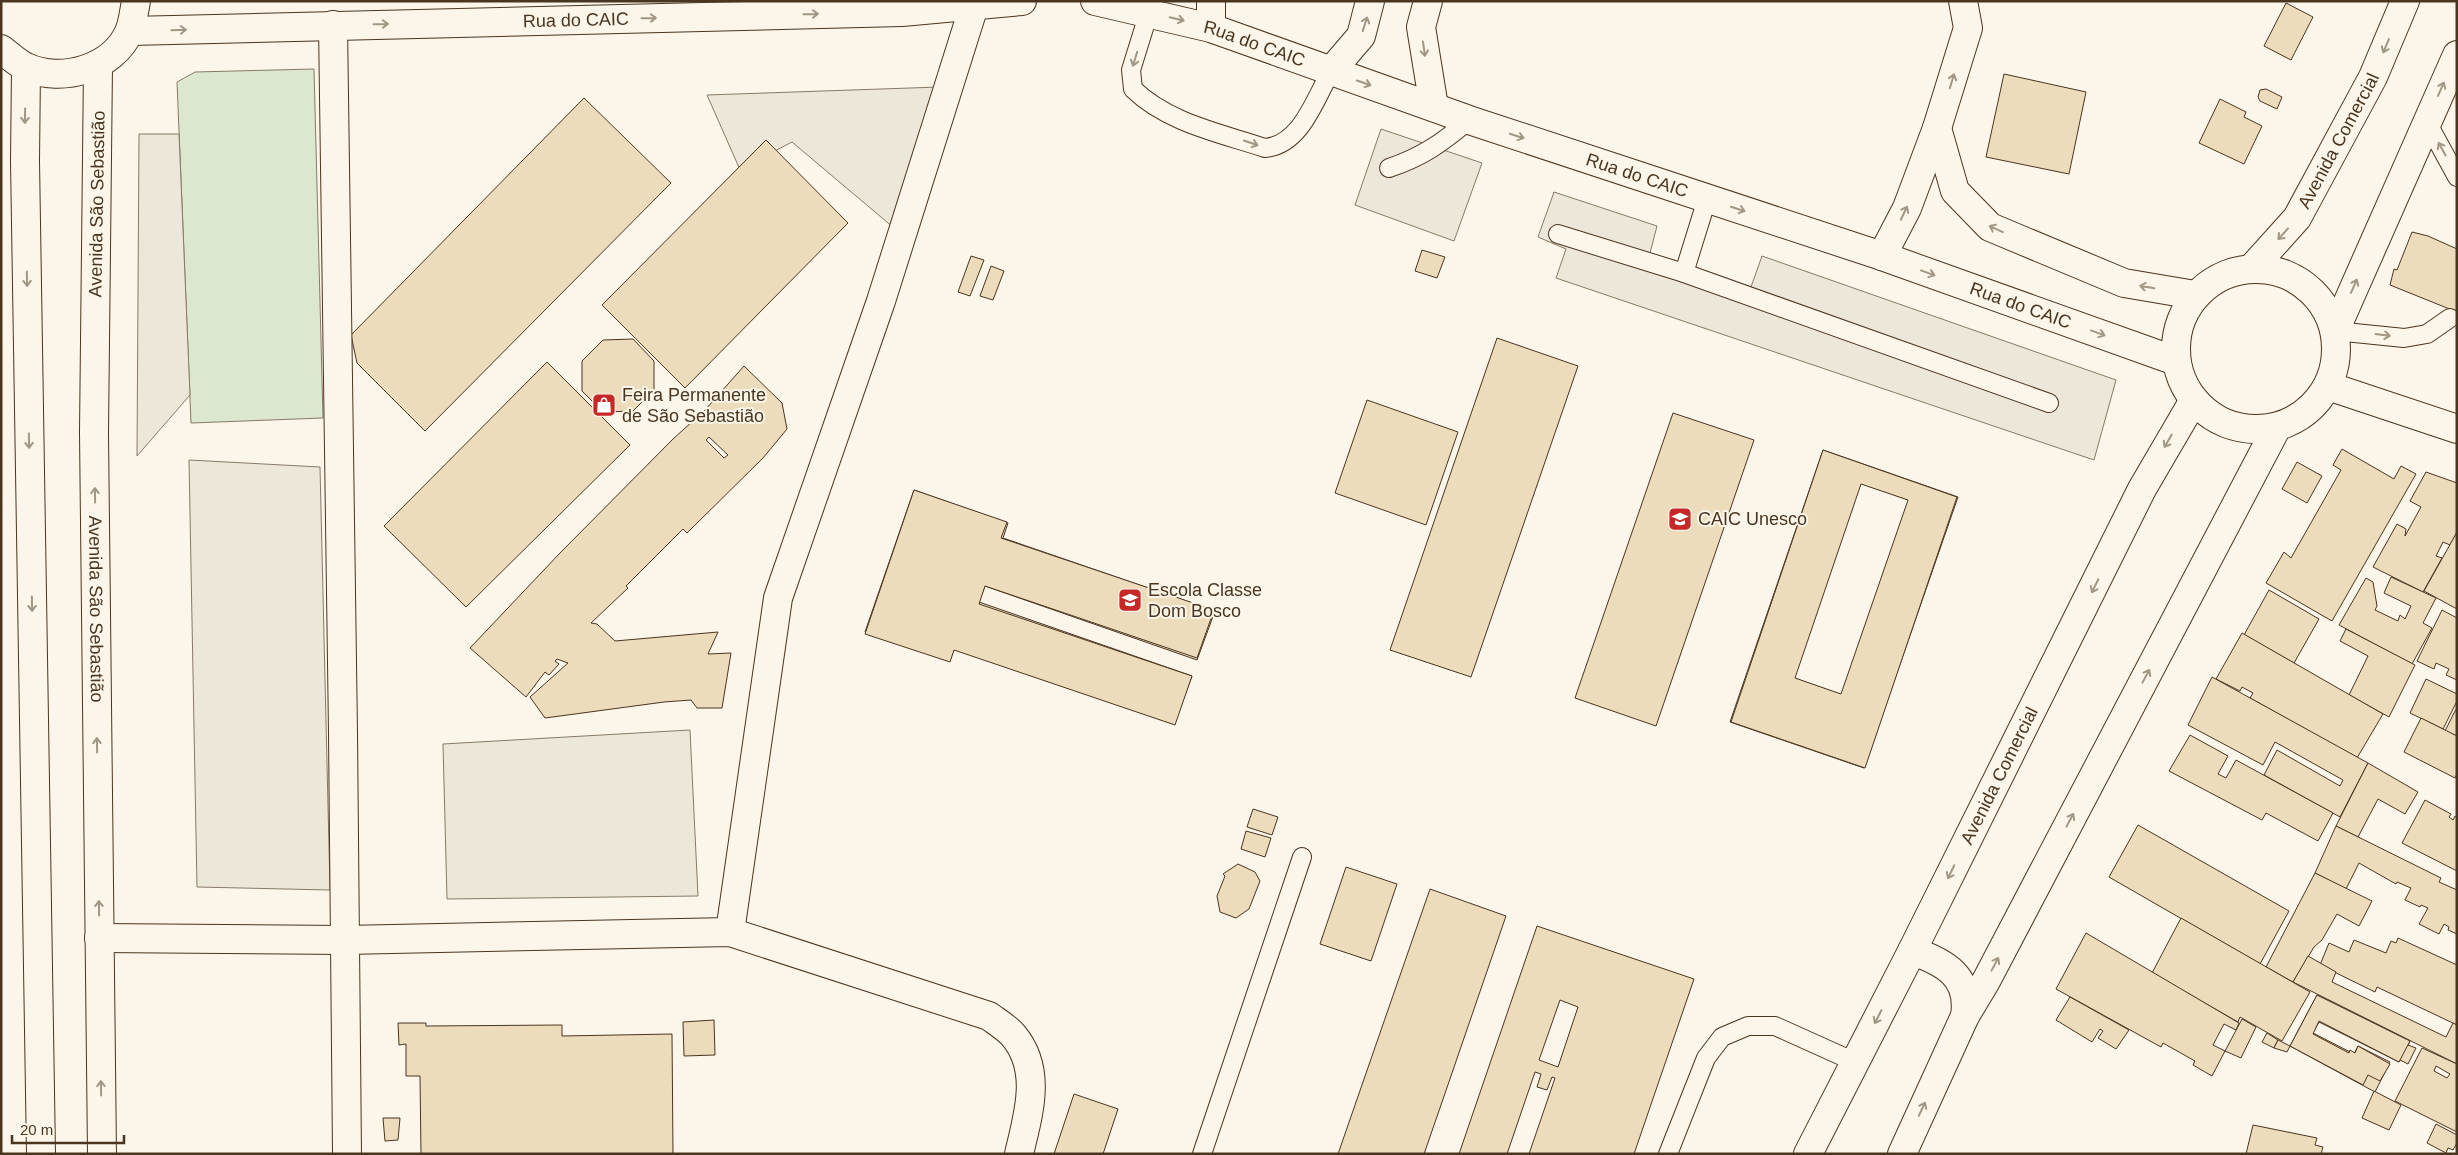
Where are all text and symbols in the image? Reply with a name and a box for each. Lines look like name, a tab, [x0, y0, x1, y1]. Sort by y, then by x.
street label: Rua do CAIC	[523, 9, 629, 31]
one-way arrow	[803, 9, 819, 19]
one-way arrow	[640, 13, 657, 23]
one-way arrow	[1168, 15, 1184, 24]
one-way arrow	[1360, 16, 1370, 32]
street label: Rua do CAIC	[1202, 17, 1308, 71]
one-way arrow	[373, 19, 389, 29]
one-way arrow	[170, 25, 186, 34]
one-way arrow	[2381, 38, 2391, 53]
one-way arrow	[1419, 41, 1429, 57]
one-way arrow	[1129, 50, 1139, 66]
street label: Avenida Comercial	[2294, 70, 2383, 212]
one-way arrow	[1947, 74, 1957, 90]
one-way arrow	[1355, 78, 1371, 88]
one-way arrow	[2437, 82, 2447, 97]
one-way arrow	[20, 108, 30, 124]
street label: Avenida São Sebastião	[85, 110, 109, 298]
one-way arrow	[1509, 132, 1524, 141]
one-way arrow	[1243, 139, 1259, 149]
one-way arrow	[2437, 142, 2447, 157]
street label: Rua do CAIC	[1584, 149, 1691, 201]
one-way arrow	[1729, 205, 1745, 215]
one-way arrow	[1900, 206, 1909, 221]
one-way arrow	[1989, 224, 2004, 233]
one-way arrow	[2277, 227, 2289, 240]
one-way arrow	[1920, 269, 1936, 278]
one-way arrow	[22, 271, 31, 287]
street label: Rua do CAIC	[1967, 278, 2074, 333]
one-way arrow	[2350, 279, 2360, 294]
one-way arrow	[2140, 282, 2156, 292]
one-way arrow	[2090, 329, 2105, 338]
one-way arrow	[2375, 330, 2391, 340]
place label: Feira Permanente de São Sebastião	[622, 385, 766, 426]
shop icon: Feira Permanente de São Sebastião	[591, 392, 617, 418]
one-way arrow	[24, 432, 34, 449]
one-way arrow	[2163, 434, 2173, 448]
one-way arrow	[90, 487, 100, 504]
school or university icon: CAIC Unesco	[1667, 506, 1693, 532]
place label: CAIC Unesco	[1698, 509, 1807, 529]
street label: Avenida São Sebastião	[85, 515, 107, 703]
one-way arrow	[2090, 578, 2099, 593]
place label: Escola Classe Dom Bosco	[1148, 580, 1262, 621]
school or university icon: Escola Classe Dom Bosco	[1117, 587, 1143, 613]
one-way arrow	[27, 595, 37, 611]
one-way arrow	[2141, 669, 2151, 684]
street label: Avenida Comercial	[1957, 704, 2042, 848]
one-way arrow	[93, 737, 102, 753]
one-way arrow	[2066, 813, 2075, 828]
one-way arrow	[1946, 864, 1955, 879]
one-way arrow	[94, 900, 104, 916]
one-way arrow	[1991, 957, 2000, 972]
one-way arrow	[1873, 1009, 1882, 1024]
one-way arrow	[97, 1080, 106, 1096]
one-way arrow	[1918, 1102, 1928, 1117]
scale bar	[12, 1112, 125, 1144]
text: 20 m	[20, 1121, 53, 1138]

